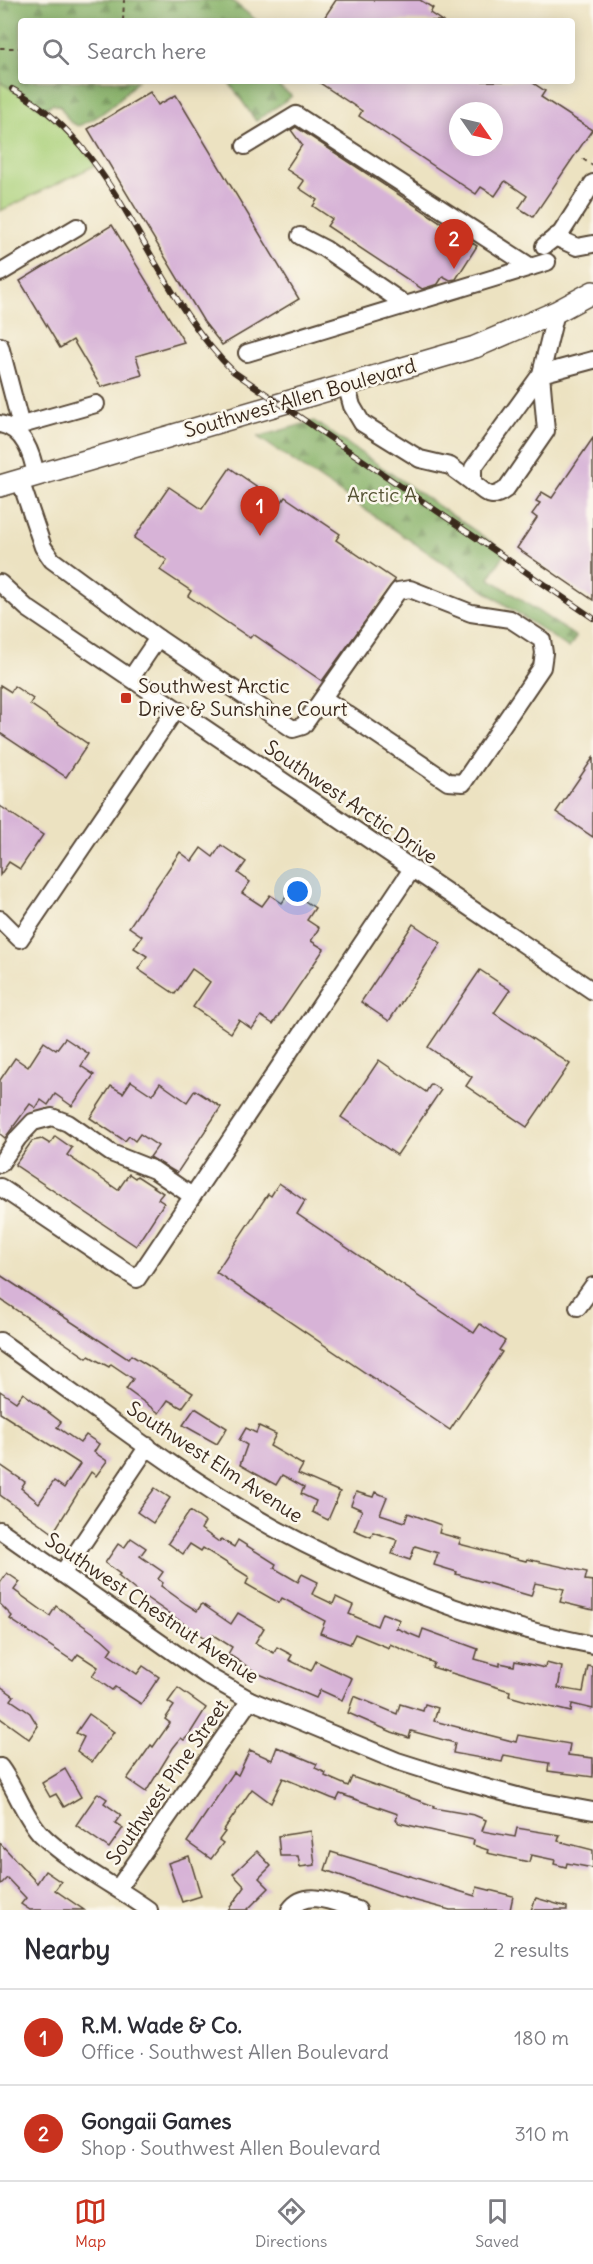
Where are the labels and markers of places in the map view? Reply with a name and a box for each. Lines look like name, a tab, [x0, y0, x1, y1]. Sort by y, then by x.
pin: 2	[434, 220, 474, 269]
pin: 1	[240, 486, 280, 536]
place label: Southwest Arctic Drive & Sunshine Court	[138, 673, 348, 721]
marker: Southwest Arctic Drive & Sunshine Court	[119, 691, 133, 705]

